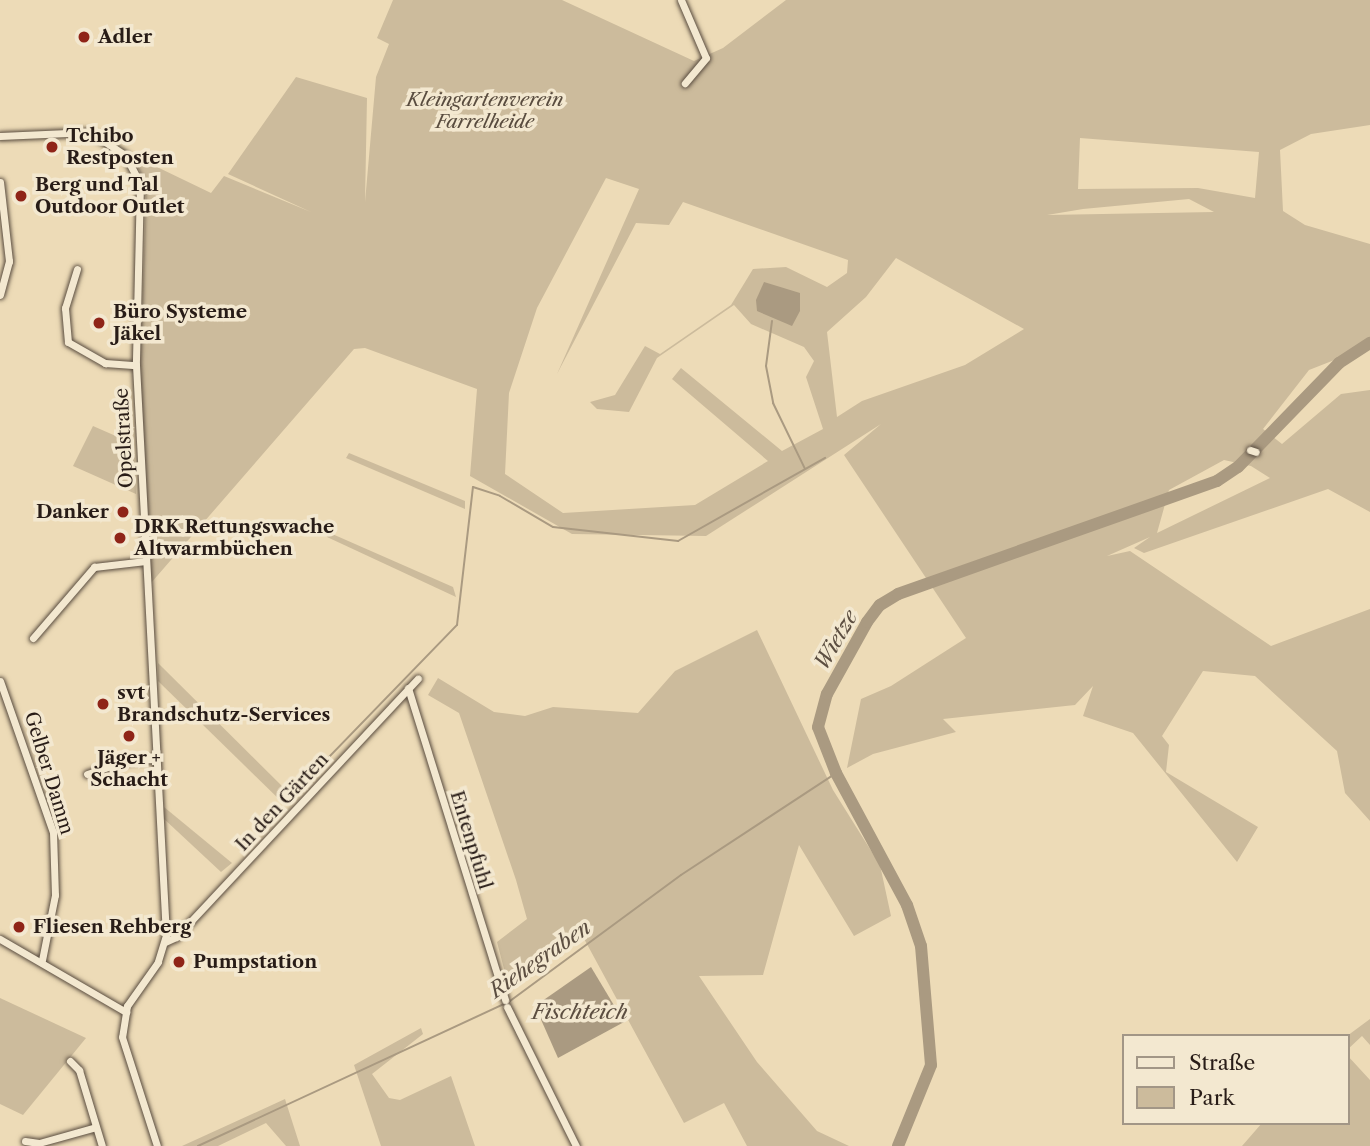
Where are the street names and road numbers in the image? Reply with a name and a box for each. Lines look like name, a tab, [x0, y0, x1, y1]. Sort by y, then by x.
street label: Opelstraße	[110, 387, 138, 489]
street label: Gelber Damm	[19, 709, 79, 837]
street label: In den Gärten	[231, 748, 333, 856]
street label: Entenpfuhl	[445, 788, 497, 892]

